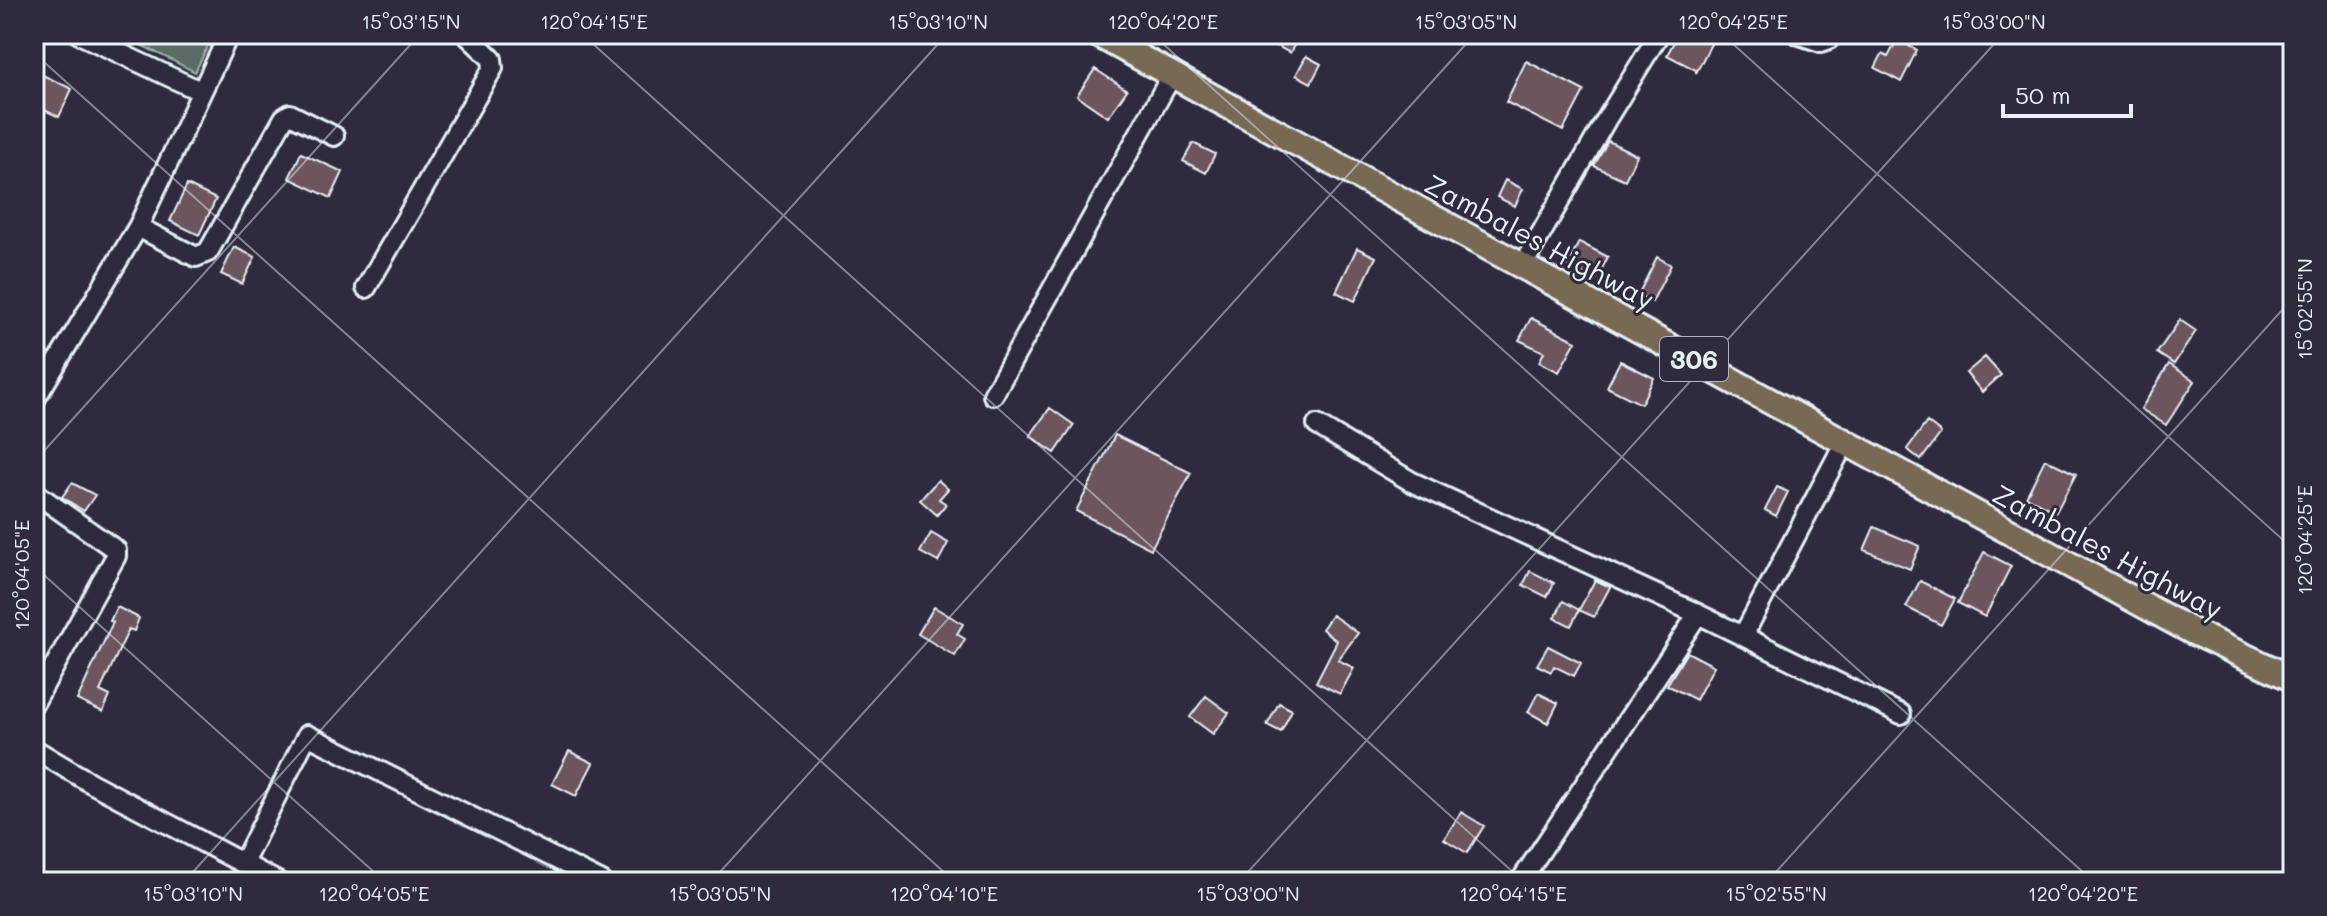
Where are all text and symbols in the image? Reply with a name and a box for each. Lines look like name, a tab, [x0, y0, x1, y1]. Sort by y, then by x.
text: 15°03'15"N	[361, 8, 461, 34]
text: 120°04'15"E	[540, 8, 648, 34]
text: 15°03'10"N	[888, 8, 988, 34]
text: 120°04'20"E	[1108, 8, 1218, 34]
text: 15°03'05"N	[1415, 8, 1517, 34]
text: 120°04'25"E	[1678, 8, 1788, 34]
text: 15°03'00"N	[1942, 8, 2046, 34]
scale bar	[2003, 68, 2131, 118]
text: 50 m	[2015, 79, 2071, 110]
street label: Zambales Highway	[1419, 165, 1661, 317]
text: 15°02'55"N	[2291, 258, 2317, 360]
road number: 306	[1660, 337, 1728, 381]
street label: Zambales Highway	[1987, 475, 2229, 627]
text: 120°04'25"E	[2291, 485, 2317, 595]
text: 120°04'05"E	[8, 519, 34, 631]
text: 15°03'10"N	[143, 880, 243, 906]
text: 120°04'05"E	[318, 880, 430, 906]
text: 15°03'05"N	[669, 880, 771, 906]
text: 120°04'10"E	[890, 880, 998, 906]
text: 15°03'00"N	[1196, 880, 1300, 906]
text: 120°04'15"E	[1459, 880, 1567, 906]
text: 15°02'55"N	[1725, 880, 1827, 906]
text: 120°04'20"E	[2028, 880, 2138, 906]

